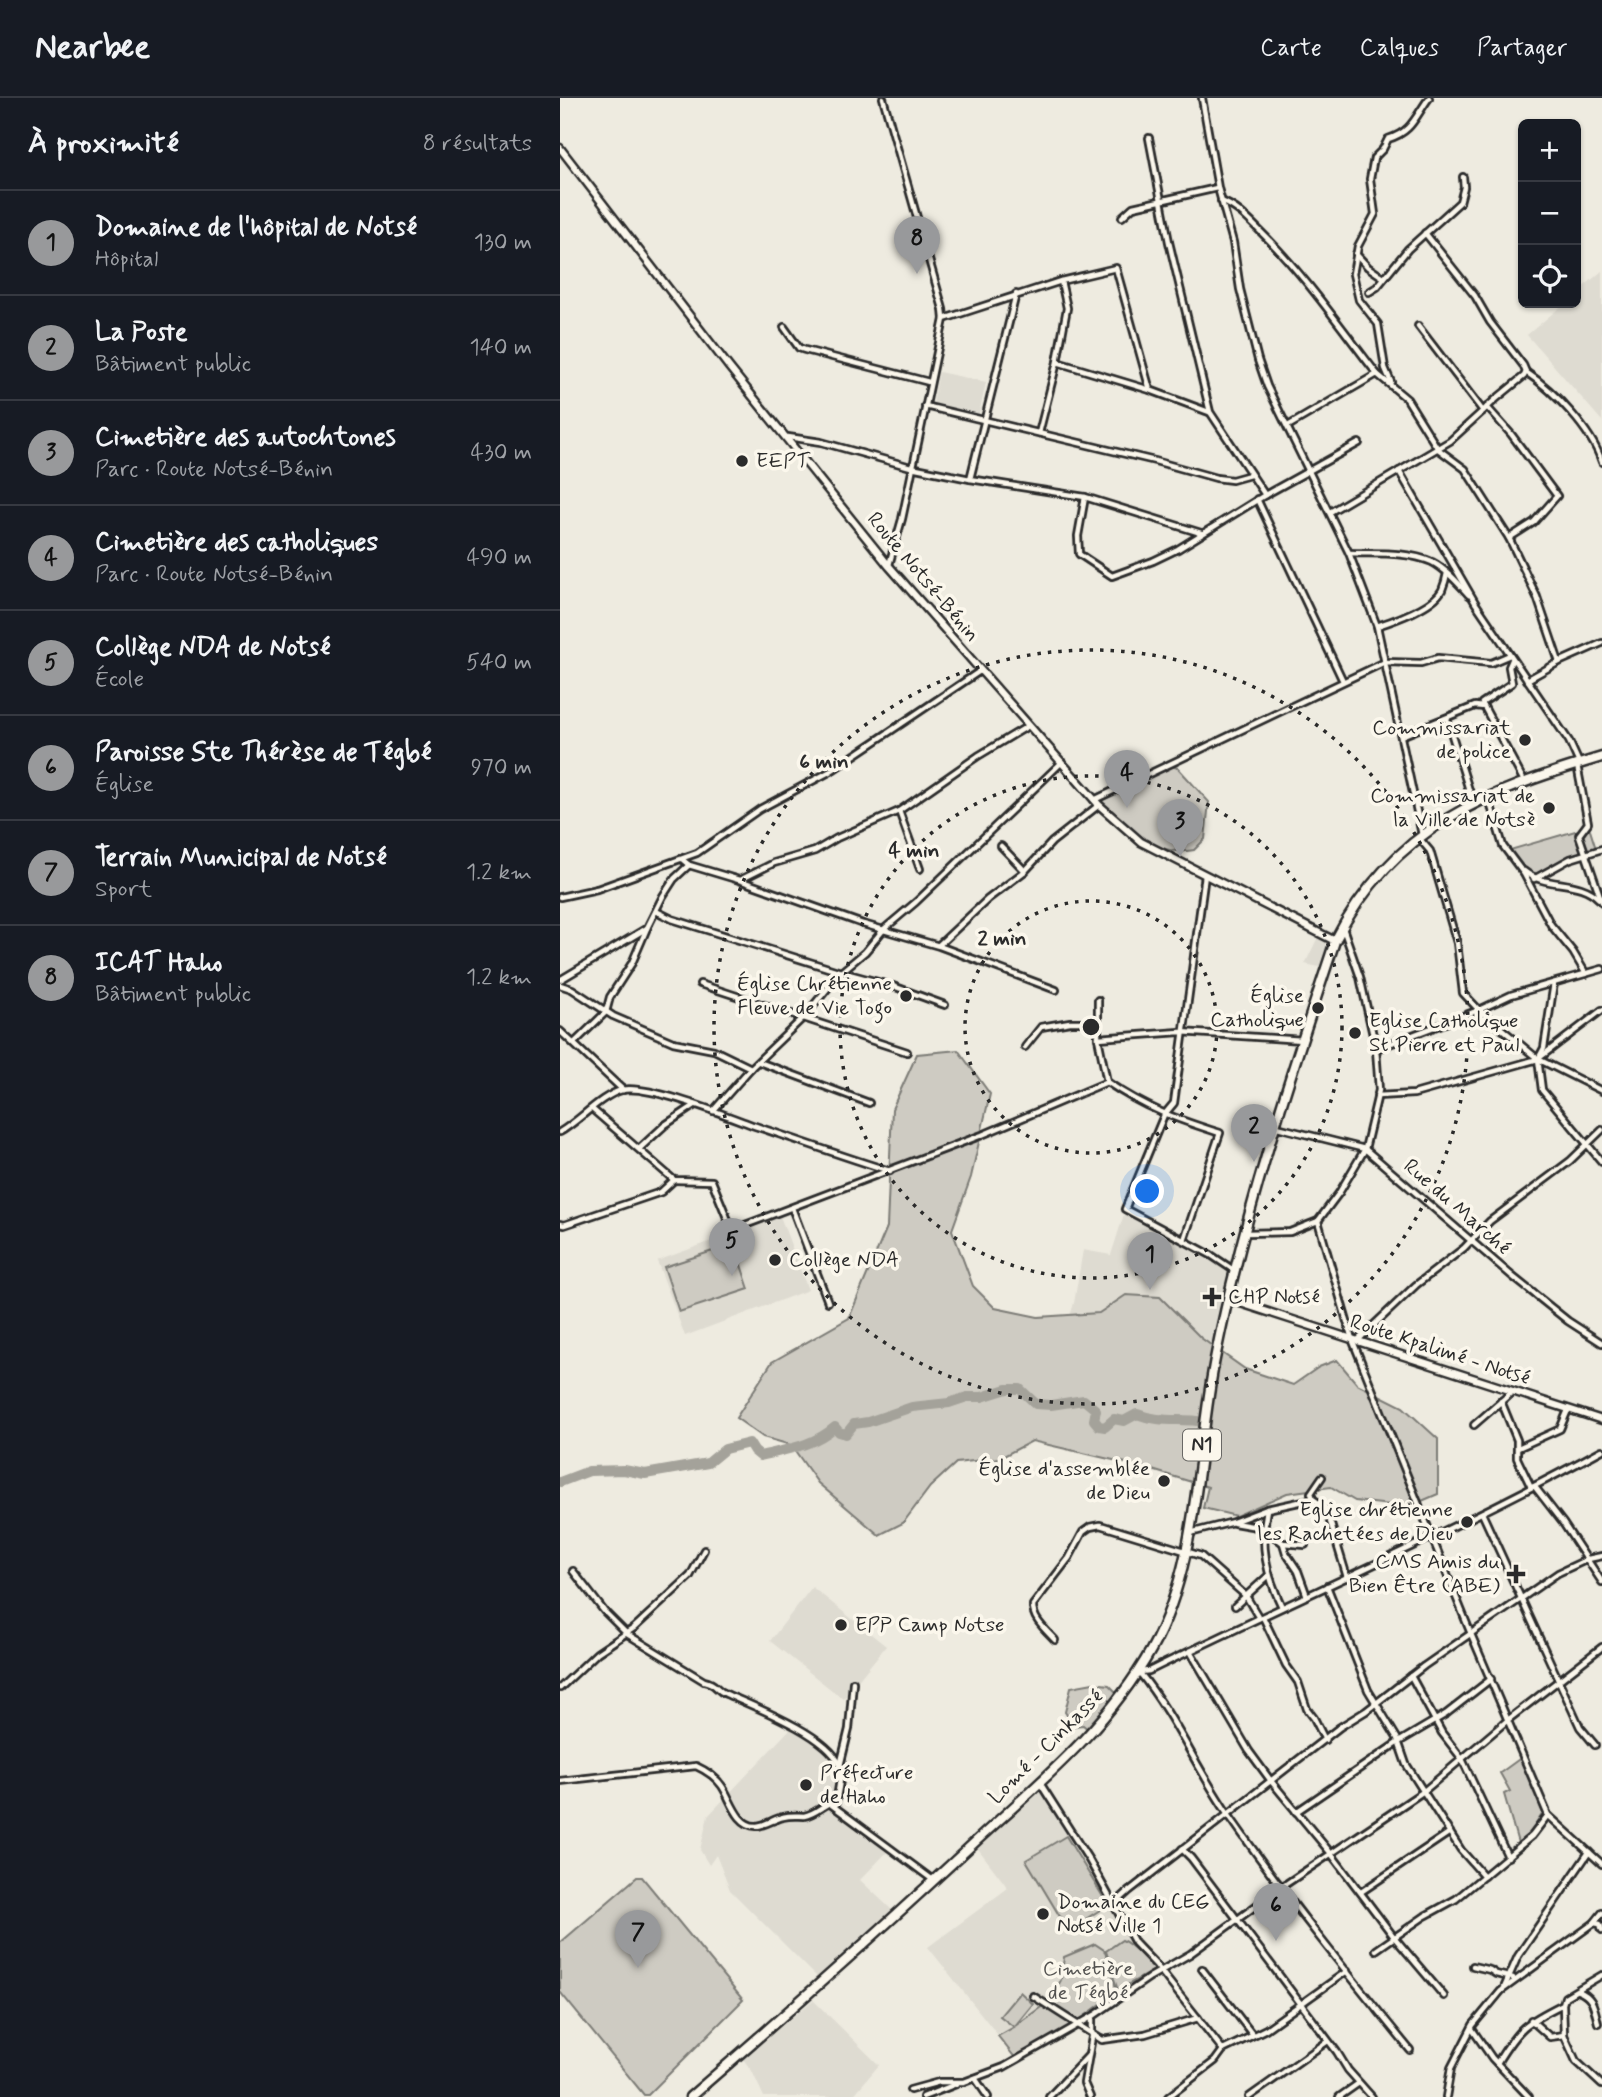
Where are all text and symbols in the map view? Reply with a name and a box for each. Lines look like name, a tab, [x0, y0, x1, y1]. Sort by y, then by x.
text: Nearbee	[35, 26, 150, 70]
text: Carte	[1260, 33, 1322, 64]
text: Calques	[1360, 33, 1439, 64]
text: Partager	[1477, 33, 1567, 64]
map controls	[1518, 119, 1581, 308]
button: +	[1518, 119, 1581, 182]
text: À proximité	[28, 124, 179, 163]
text: 8 résultats	[423, 129, 532, 159]
button: −	[1518, 182, 1581, 245]
text: Domaine de l'hôpital de Notsé	[95, 211, 417, 245]
pin: 8	[894, 216, 940, 274]
text: 1	[46, 228, 56, 258]
text: 130 m	[474, 228, 532, 258]
text: Hôpital	[95, 245, 158, 275]
button: locate	[1518, 245, 1581, 308]
text: La Poste	[95, 316, 188, 350]
text: 2	[45, 333, 57, 363]
text: 140 m	[469, 333, 532, 363]
text: Bâtiment public	[95, 350, 251, 380]
text: Cimetière des autochtones	[95, 421, 396, 455]
text: 3	[46, 438, 56, 468]
text: 430 m	[471, 438, 532, 468]
place label: EEPT	[756, 447, 811, 475]
marker: EEPT	[734, 453, 750, 469]
text: Parc · Route Notsé-Bénin	[95, 455, 333, 485]
street label: Route Notsé-Bénin	[860, 506, 986, 648]
text: Cimetière des catholiques	[95, 526, 378, 560]
text: 4	[44, 543, 58, 573]
text: 490 m	[467, 543, 532, 573]
text: Parc · Route Notsé-Bénin	[95, 560, 333, 590]
text: Collège NDA de Notsé	[95, 631, 331, 665]
text: 5	[44, 648, 58, 678]
text: 540 m	[466, 648, 532, 678]
text: École	[95, 665, 144, 695]
place label: Commissariat de police	[1372, 714, 1512, 766]
marker: Commissariat de police	[1517, 732, 1533, 748]
text: Paroisse Ste Thérèse de Tégbé	[95, 736, 432, 770]
text: 6 min	[799, 748, 849, 776]
pin: 4	[1104, 750, 1150, 808]
text: 6	[45, 753, 57, 783]
text: 970 m	[471, 753, 532, 783]
text: Église	[95, 770, 154, 800]
place label: Commissariat de la Ville de Notsè	[1370, 782, 1535, 834]
pin: 3	[1157, 799, 1203, 857]
marker: Commissariat de la Ville de Notsè	[1541, 800, 1557, 816]
text: 4 min	[888, 837, 940, 865]
text: Terrain Municipal de Notsé	[95, 841, 387, 875]
text: 7	[44, 858, 58, 888]
text: 1.2 km	[466, 858, 532, 888]
text: Sport	[95, 875, 152, 905]
text: 2 min	[977, 925, 1027, 953]
text: ICAT Haho	[95, 946, 222, 980]
text: 8	[45, 963, 57, 993]
text: 1.2 km	[466, 963, 532, 993]
place label: Église Chrétienne Fleuve de Vie Togo	[737, 970, 892, 1024]
text: Bâtiment public	[95, 980, 251, 1010]
place label: Église Catholique	[1210, 982, 1304, 1034]
marker: Église Chrétienne Fleuve de Vie Togo	[898, 988, 914, 1004]
marker: Église Catholique	[1310, 1000, 1326, 1016]
place label: Eglise Catholique St Pierre et Paul	[1369, 1007, 1519, 1059]
centre of rings	[1079, 1015, 1103, 1039]
marker: Eglise Catholique St Pierre et Paul	[1347, 1025, 1363, 1041]
pin: 2	[1231, 1104, 1277, 1162]
street label: Rue du Marché	[1397, 1153, 1517, 1261]
your location	[1130, 1174, 1164, 1208]
pin: 5	[709, 1218, 755, 1276]
pin: 1	[1127, 1232, 1173, 1290]
place label: Collège NDA	[789, 1246, 899, 1274]
marker: Collège NDA	[767, 1252, 783, 1268]
place label: CHP Notsé	[1228, 1283, 1320, 1311]
marker: CHP Notsé	[1202, 1287, 1222, 1307]
street label: Route Kpalimé - Notsé	[1346, 1308, 1534, 1392]
road number: N1	[1183, 1429, 1221, 1460]
place label: Église d'assemblée de Dieu	[979, 1455, 1150, 1507]
marker: Église d'assemblée de Dieu	[1156, 1473, 1172, 1489]
place label: Eglise chrétienne les Rachetées de Dieu	[1257, 1496, 1453, 1548]
marker: Eglise chrétienne les Rachetées de Dieu	[1459, 1514, 1475, 1530]
place label: CMS Amis du Bien Être (ABE)	[1349, 1548, 1501, 1600]
marker: CMS Amis du Bien Être (ABE)	[1506, 1564, 1526, 1584]
place label: EPP Camp Notse	[855, 1611, 1005, 1639]
marker: EPP Camp Notse	[833, 1617, 849, 1633]
street label: Lomé - Cinkassé	[982, 1683, 1110, 1811]
place label: Préfecture de Haho	[820, 1759, 913, 1811]
marker: Préfecture de Haho	[798, 1777, 814, 1793]
pin: 6	[1253, 1883, 1299, 1941]
place label: Domaine du CEG Notsé Ville 1	[1057, 1888, 1209, 1940]
marker: Domaine du CEG Notsé Ville 1	[1035, 1906, 1051, 1922]
pin: 7	[615, 1910, 661, 1968]
park label: Cimetière de Tégbé	[1043, 1955, 1133, 2007]

